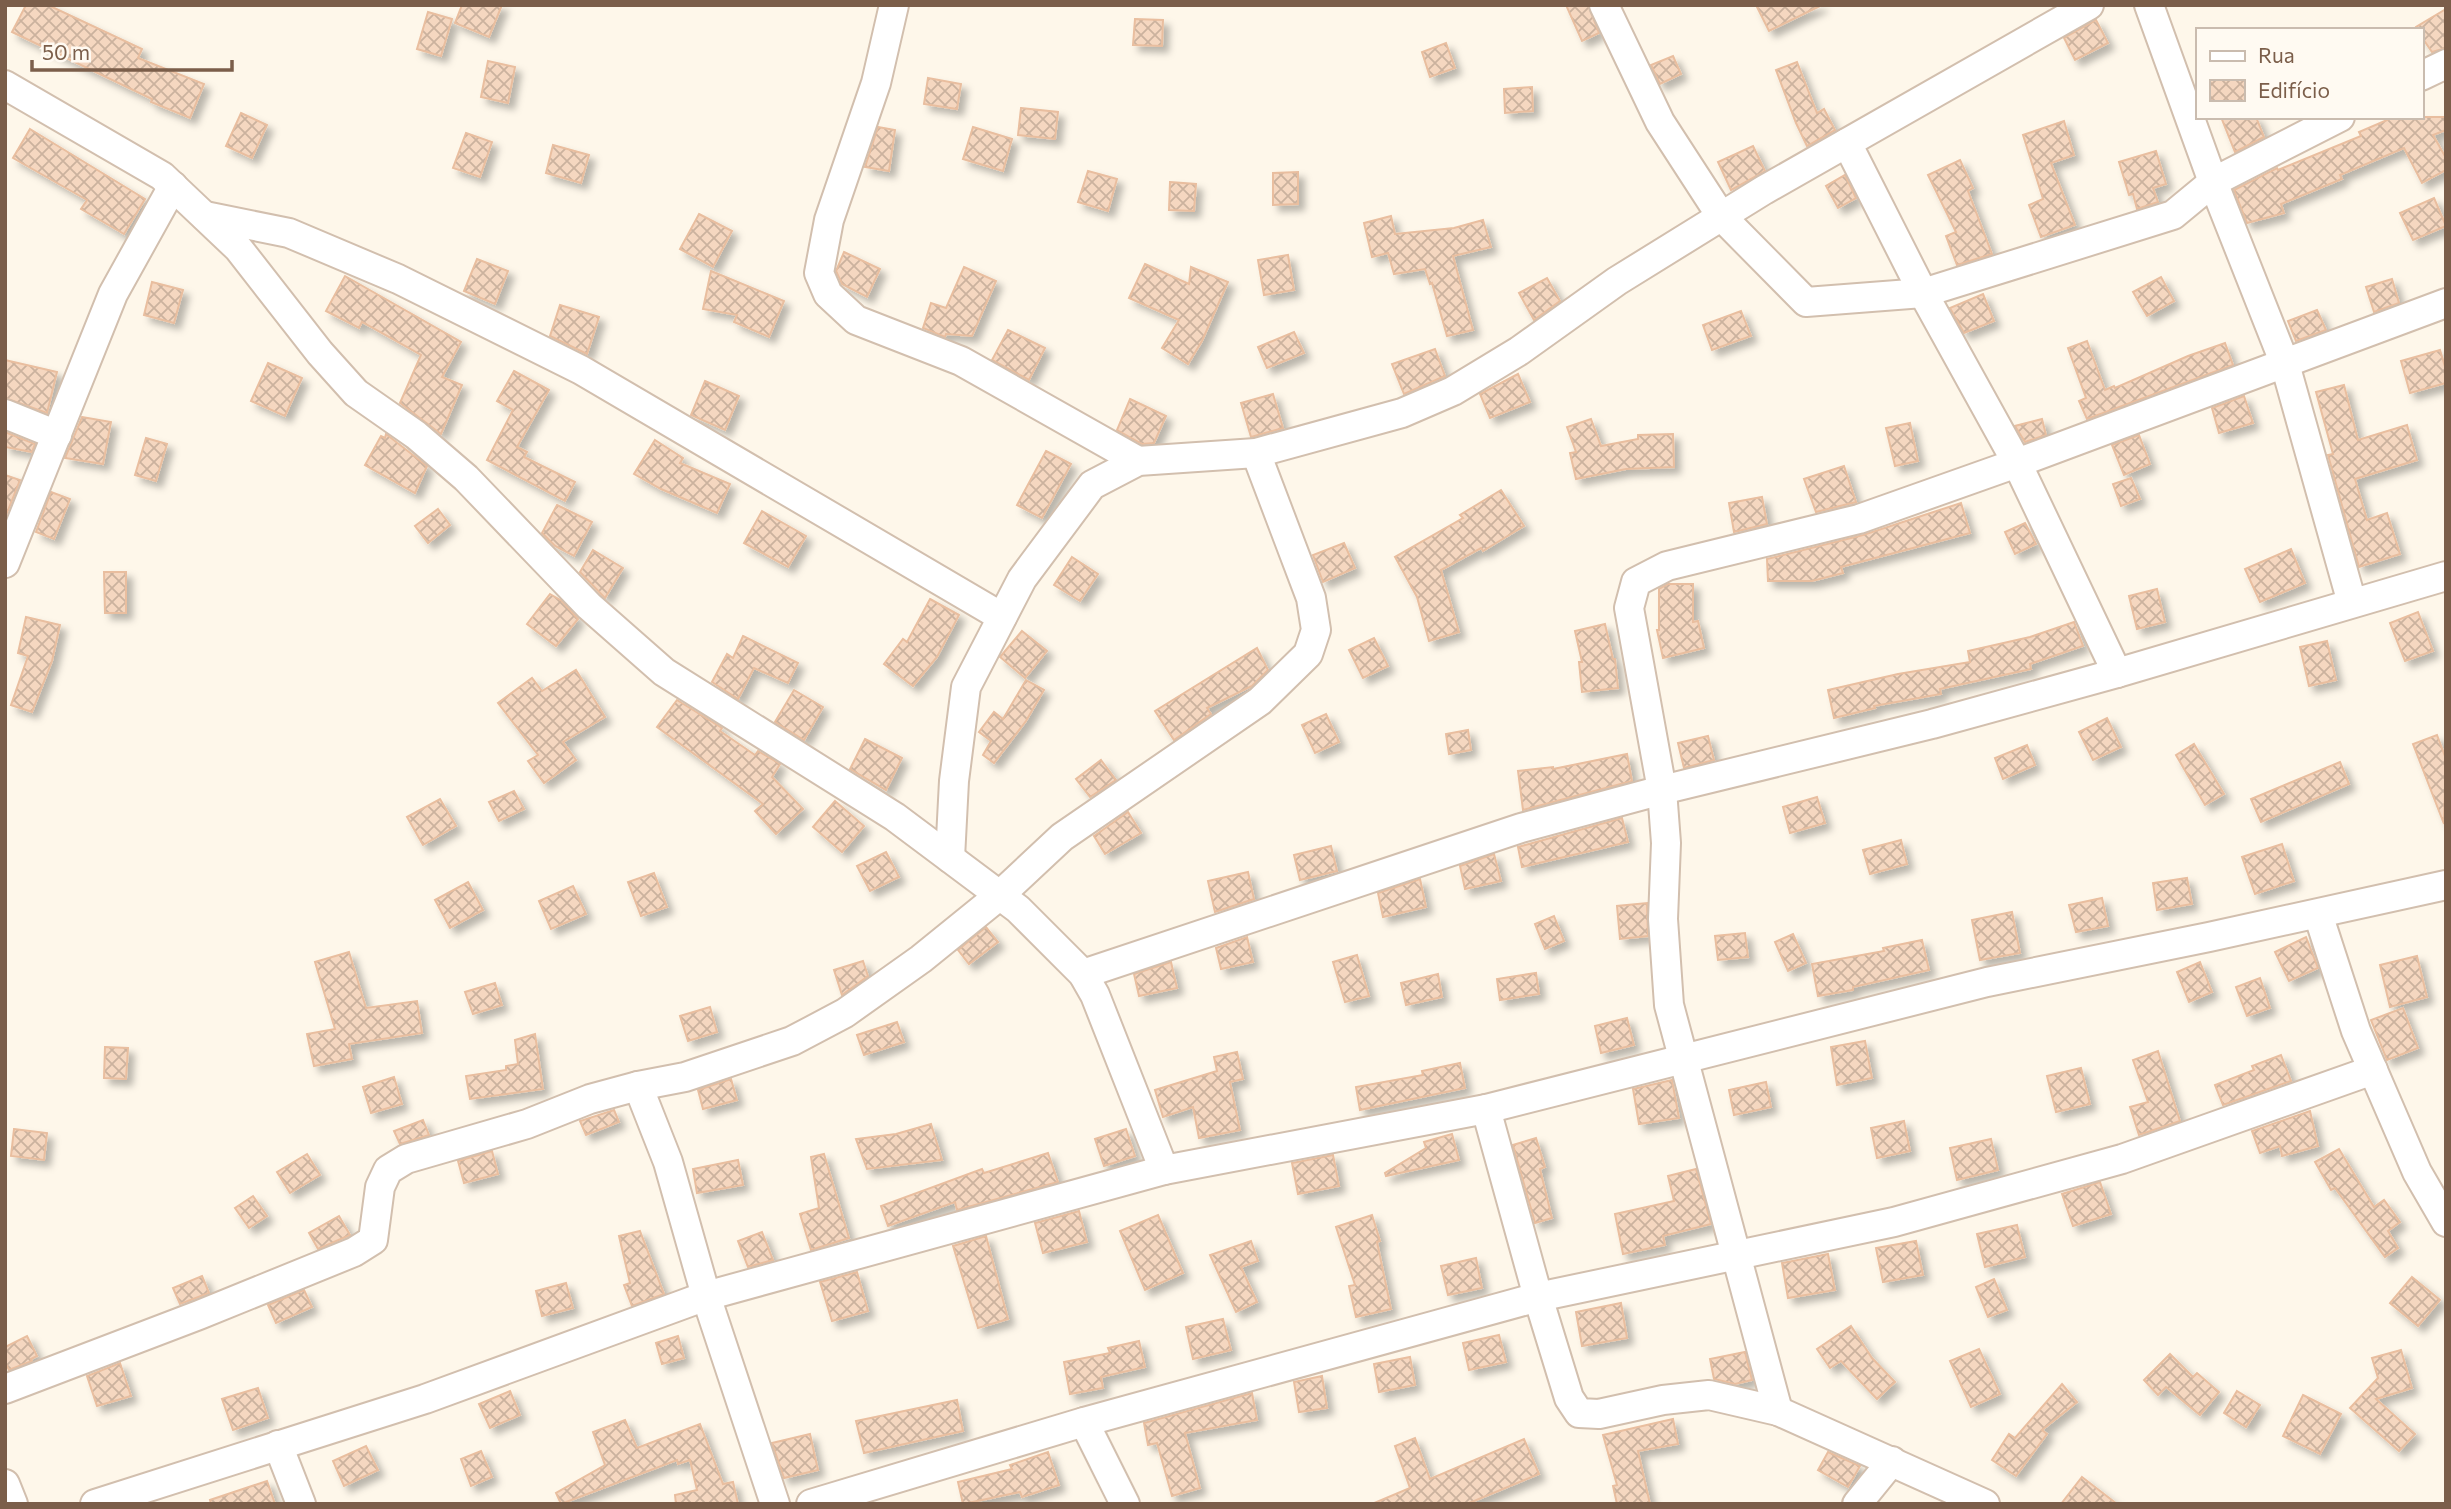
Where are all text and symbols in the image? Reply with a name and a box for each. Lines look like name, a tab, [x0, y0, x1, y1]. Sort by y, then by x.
scale bar	[32, 28, 231, 72]
legend	[2196, 28, 2423, 119]
text: 50 m	[42, 39, 90, 64]
text: Rua	[2258, 42, 2295, 67]
text: Edifício	[2258, 77, 2330, 102]

